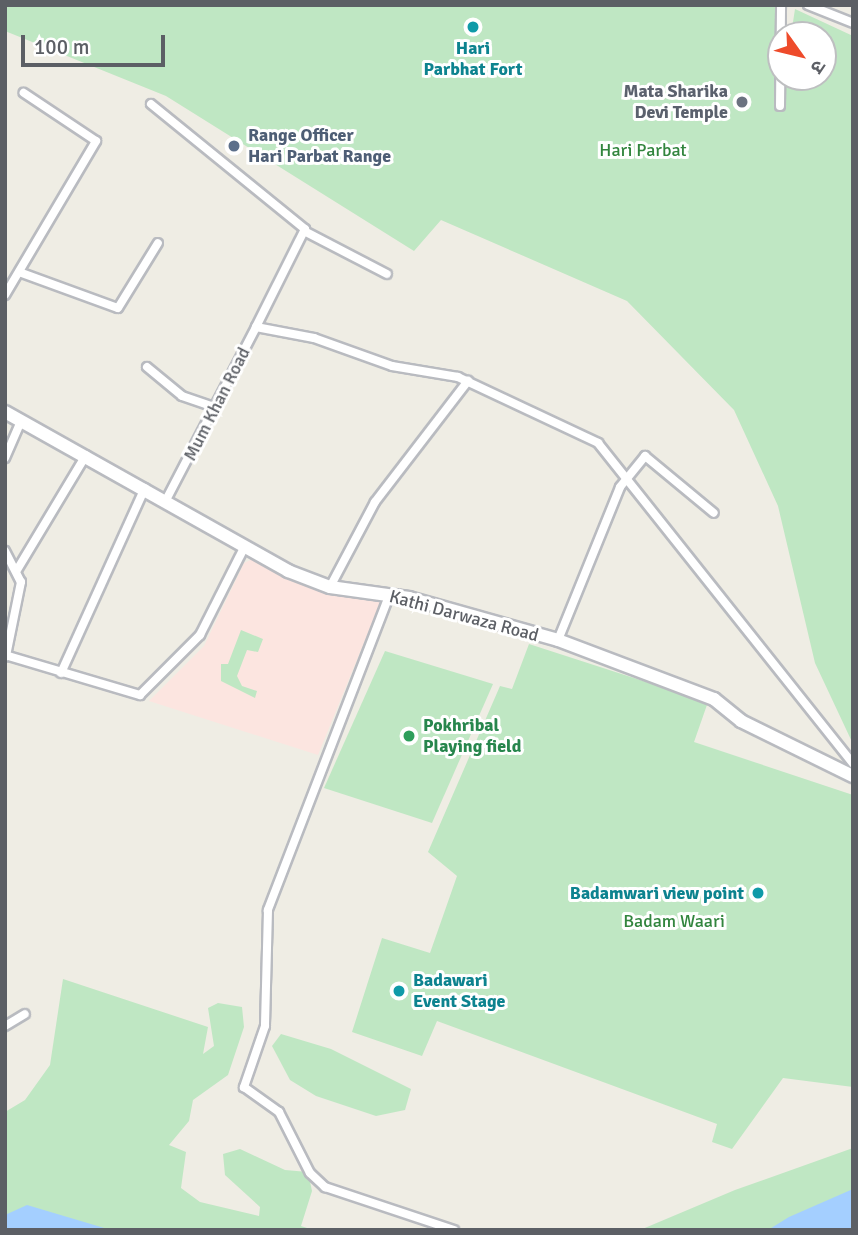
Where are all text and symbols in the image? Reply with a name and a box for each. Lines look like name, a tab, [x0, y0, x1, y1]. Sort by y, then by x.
marker: Hari Parbhat Fort	[465, 19, 481, 35]
scale bar	[24, 21, 168, 65]
north arrow	[767, 21, 837, 91]
text: 100 m	[34, 34, 89, 60]
place label: Hari Parbhat Fort	[424, 38, 522, 80]
text: उ	[805, 55, 831, 78]
place label: Mata Sharika Devi Temple	[623, 81, 728, 124]
marker: Mata Sharika Devi Temple	[734, 94, 750, 110]
place label: Range Officer Hari Parbat Range	[248, 125, 391, 168]
marker: Range Officer Hari Parbat Range	[226, 138, 242, 154]
park label: Hari Parbat	[599, 139, 687, 161]
street label: Mum Khan Road	[179, 344, 255, 464]
street label: Kathi Darwaza Road	[387, 586, 541, 646]
place label: Pokhribal Playing field	[423, 715, 521, 758]
marker: Pokhribal Playing field	[401, 728, 417, 744]
place label: Badamwari view point	[570, 882, 744, 904]
marker: Badamwari view point	[750, 885, 766, 901]
park label: Badam Waari	[623, 910, 725, 932]
place label: Badawari Event Stage	[413, 970, 505, 1012]
marker: Badawari Event Stage	[391, 983, 407, 999]

